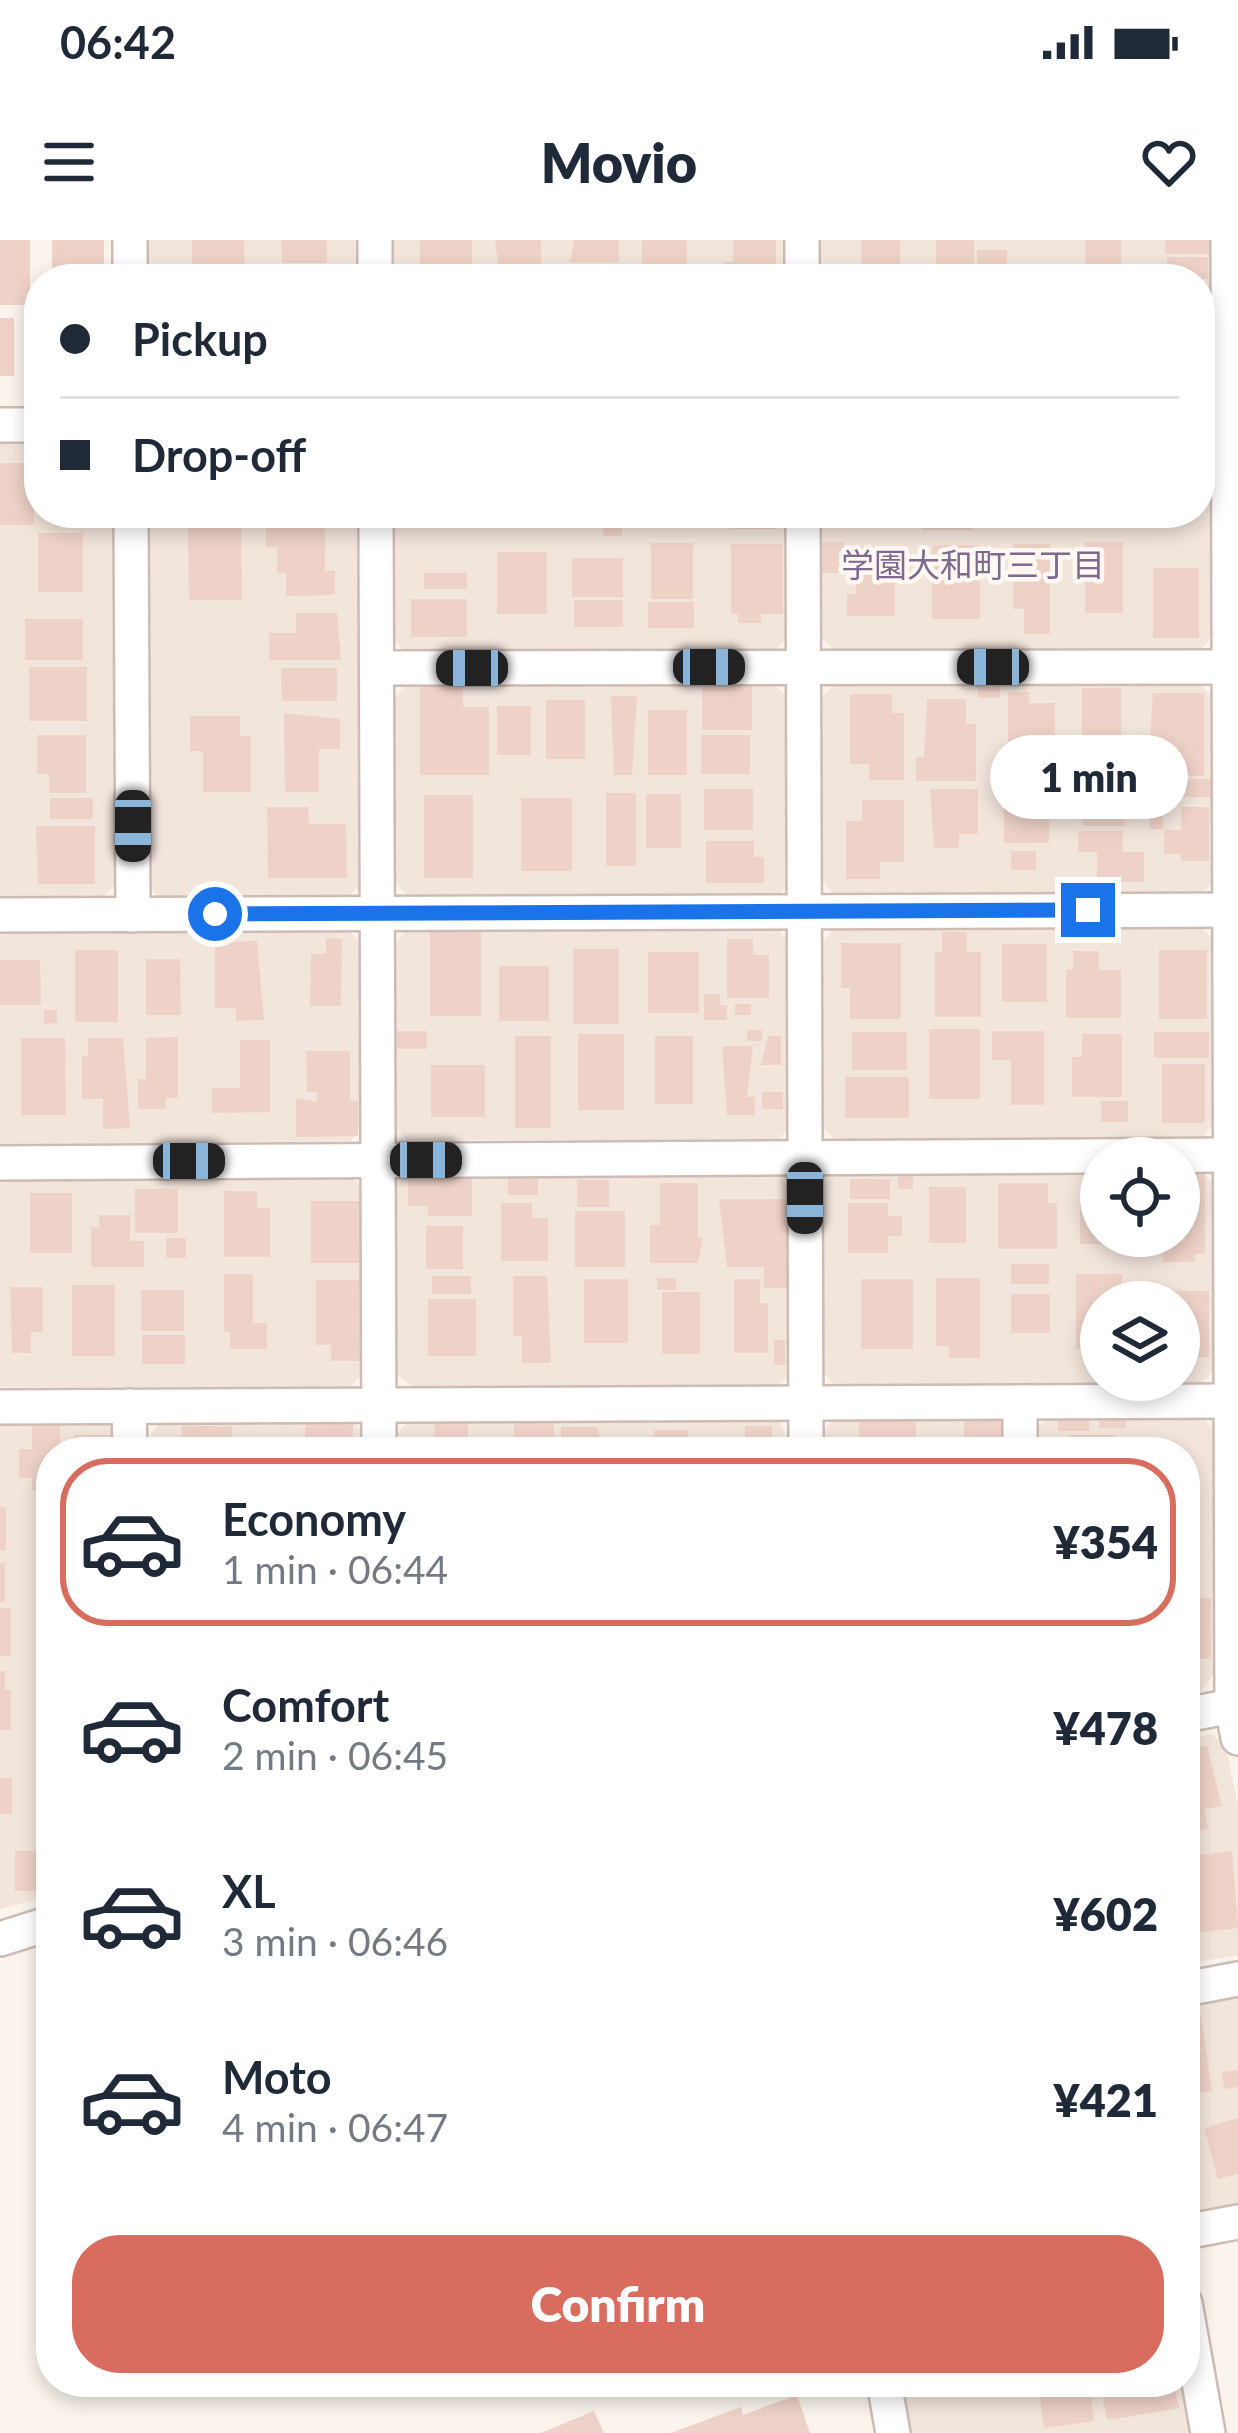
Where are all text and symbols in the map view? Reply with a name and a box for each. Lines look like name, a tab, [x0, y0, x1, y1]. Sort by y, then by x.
text: 06:42	[60, 15, 176, 69]
icon: menu	[36, 129, 102, 195]
icon: heart	[1136, 129, 1202, 195]
text: Movio	[541, 130, 697, 195]
text: Pickup	[132, 312, 268, 366]
text: Drop-off	[132, 428, 306, 482]
district label: 学園大和町三丁目	[841, 544, 1105, 584]
car	[673, 649, 745, 685]
car	[957, 649, 1029, 685]
car	[436, 650, 508, 686]
callout: 1 min	[989, 736, 1187, 820]
text: 1 min	[1040, 754, 1138, 800]
car	[115, 790, 151, 862]
route end	[1061, 883, 1115, 937]
route start	[188, 887, 242, 941]
map controls	[1080, 1137, 1200, 1401]
button: locate	[1080, 1137, 1200, 1257]
car	[390, 1142, 462, 1178]
car	[153, 1143, 225, 1179]
car	[787, 1162, 823, 1234]
button: layers	[1080, 1281, 1200, 1401]
icon: car	[78, 1488, 186, 1596]
text: Economy	[222, 1492, 406, 1546]
text: ¥354	[1054, 1515, 1158, 1569]
text: 1 min · 06:44	[222, 1546, 448, 1592]
icon: car	[78, 1674, 186, 1782]
text: Comfort	[222, 1678, 389, 1732]
text: ¥478	[1054, 1701, 1158, 1755]
text: 2 min · 06:45	[222, 1732, 448, 1778]
icon: car	[78, 1860, 186, 1968]
text: XL	[222, 1864, 276, 1918]
text: ¥602	[1054, 1887, 1158, 1941]
text: 3 min · 06:46	[222, 1918, 448, 1964]
icon: car	[78, 2046, 186, 2154]
text: Moto	[222, 2050, 332, 2104]
text: ¥421	[1054, 2073, 1158, 2127]
text: 4 min · 06:47	[222, 2104, 448, 2150]
button: Confirm	[72, 2235, 1164, 2373]

